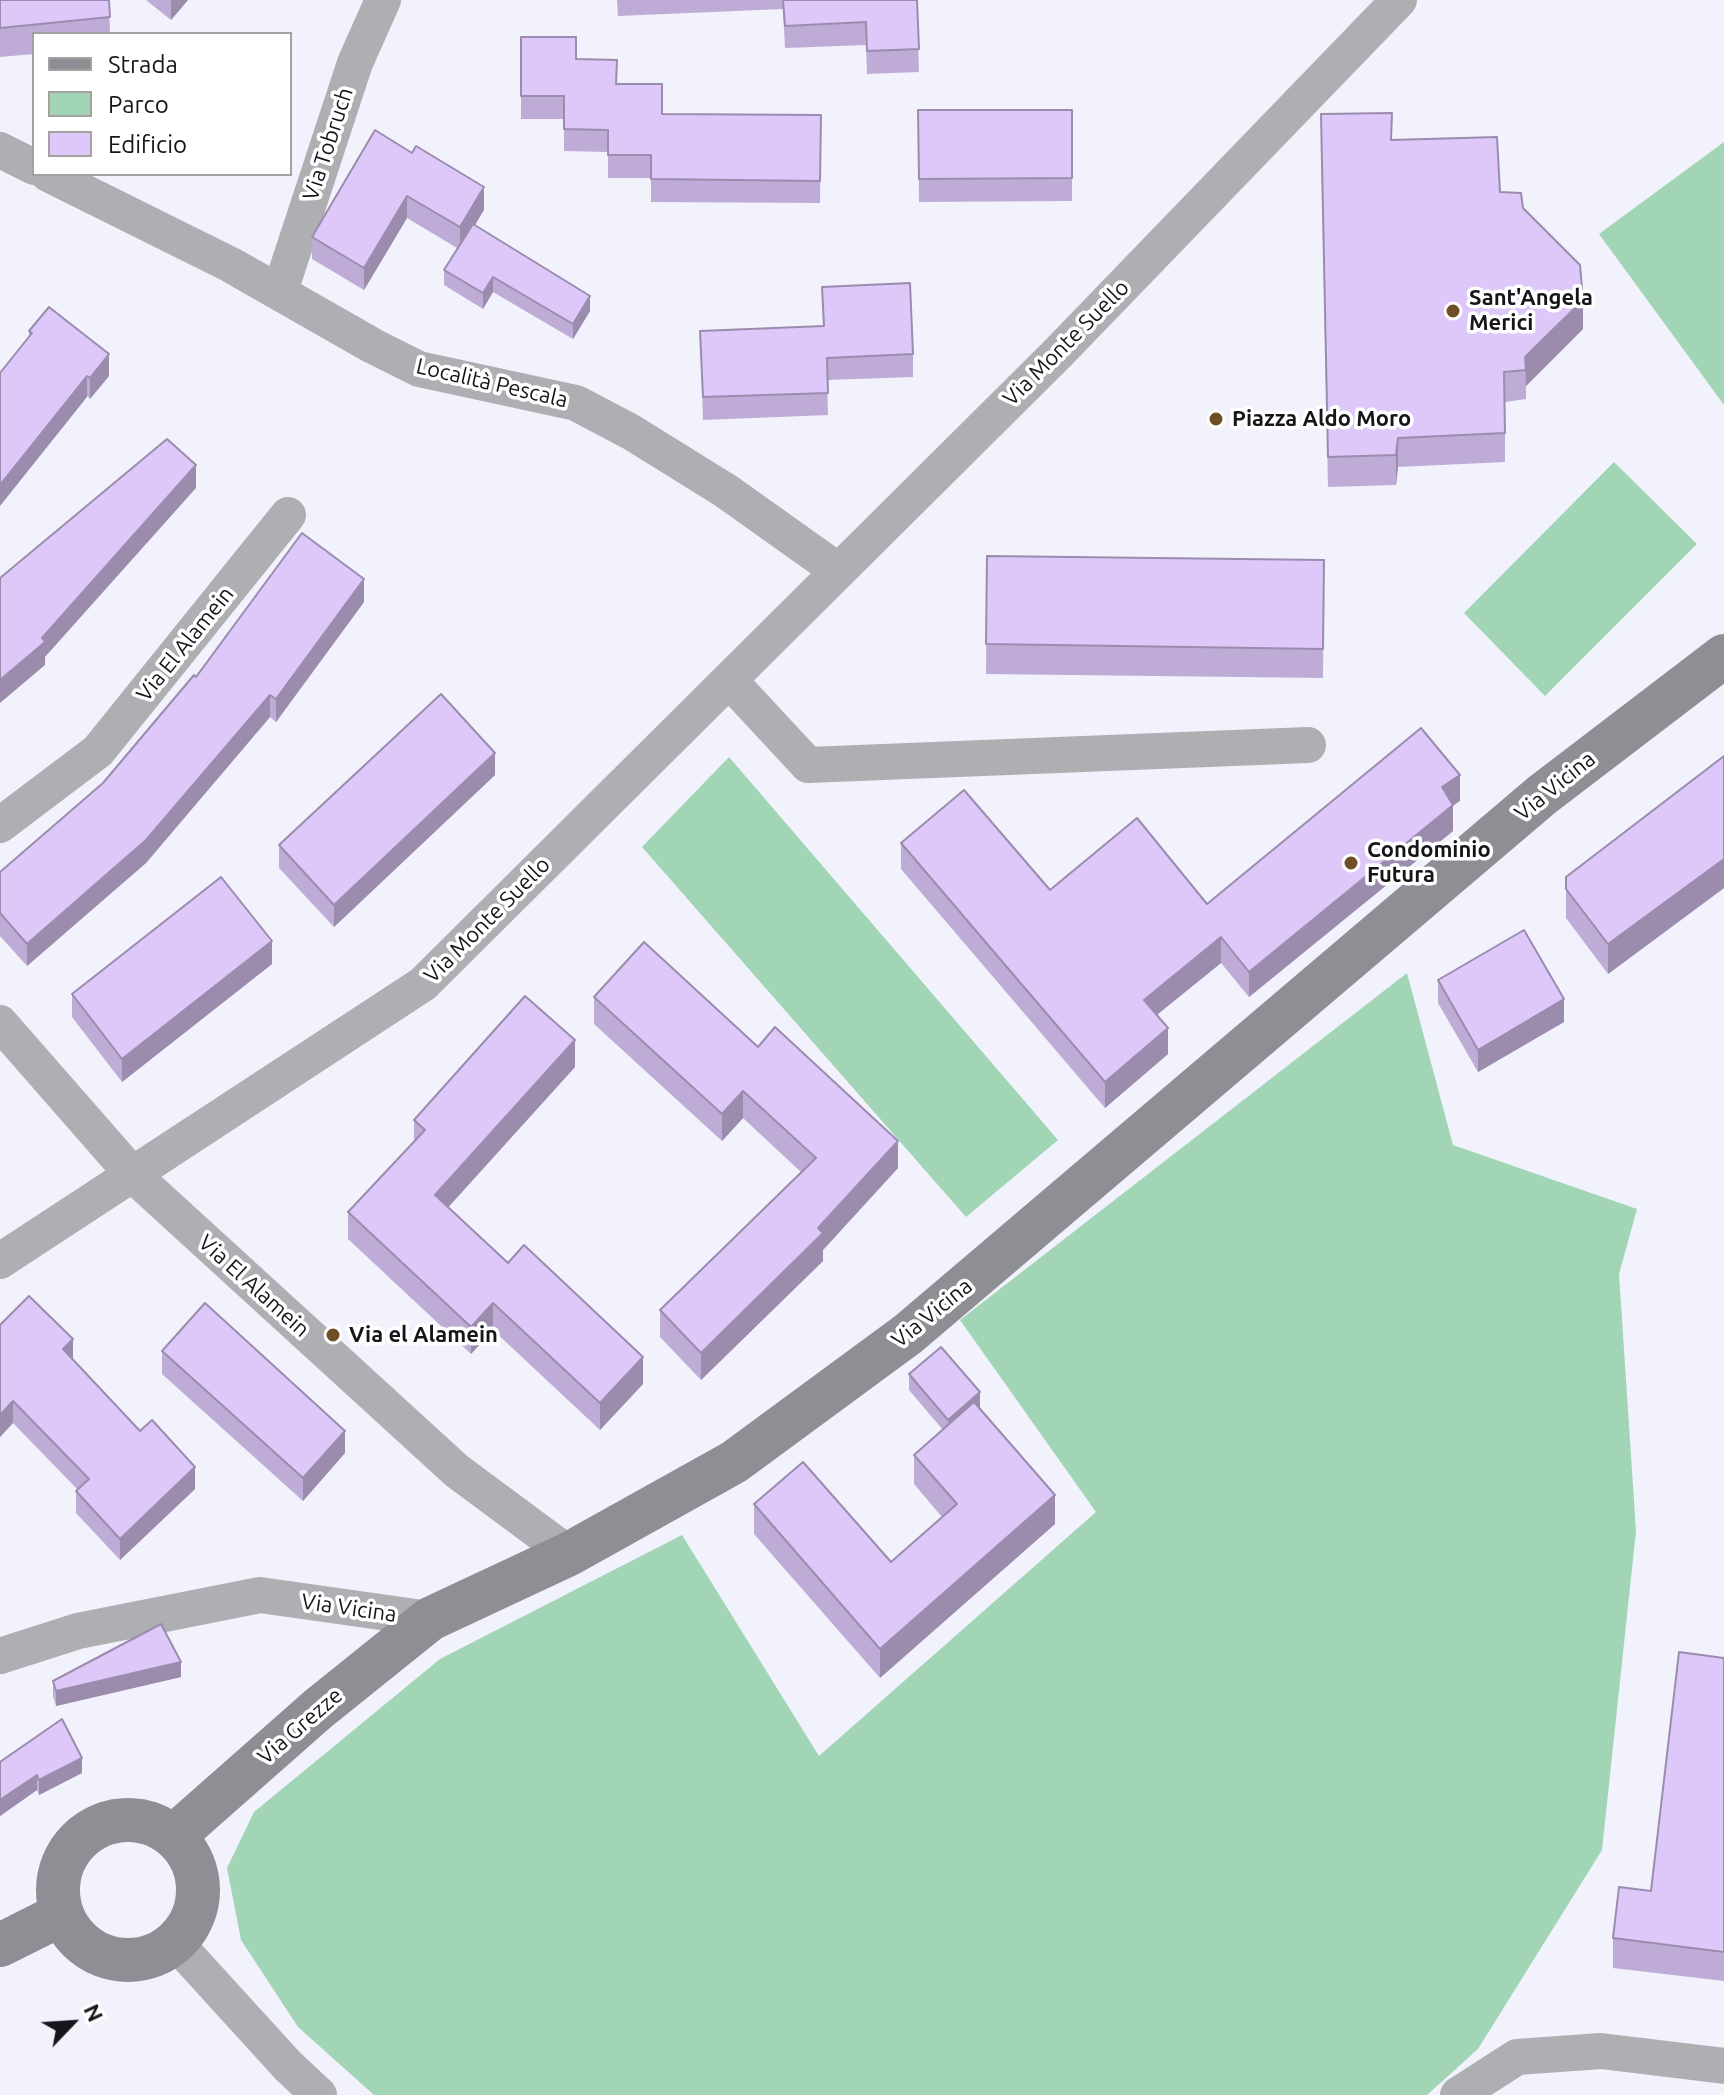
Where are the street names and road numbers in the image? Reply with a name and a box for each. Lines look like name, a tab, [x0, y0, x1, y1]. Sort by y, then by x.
street label: Via Tobruch	[297, 84, 359, 204]
street label: Via Monte Suello	[998, 275, 1134, 411]
street label: Località Pescala	[414, 353, 570, 413]
street label: Via El Alamein	[131, 581, 239, 707]
street label: Via Vicina	[1509, 746, 1601, 826]
street label: Via Monte Suello	[419, 852, 555, 988]
street label: Via El Alamein	[193, 1229, 315, 1343]
street label: Via Vicina	[886, 1273, 978, 1353]
street label: Via Vicina	[300, 1588, 398, 1628]
street label: Via Grezze	[252, 1682, 348, 1770]

